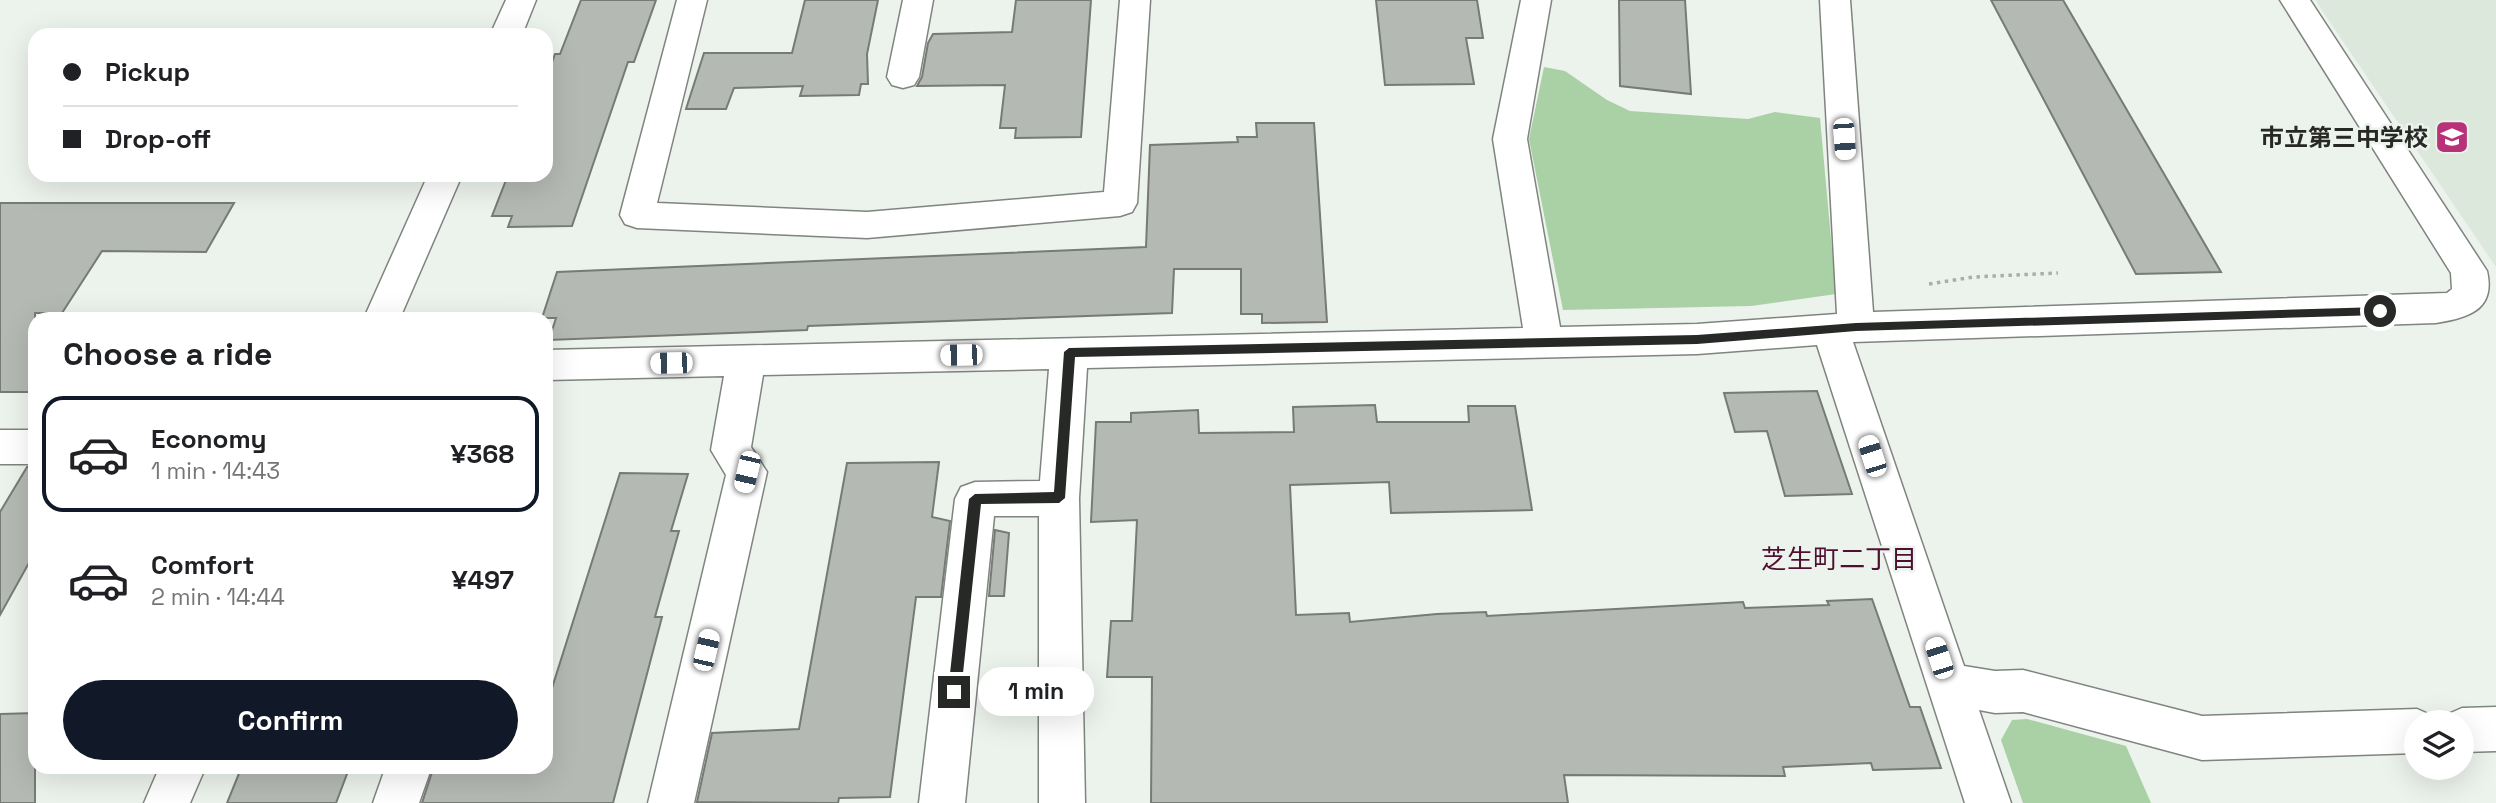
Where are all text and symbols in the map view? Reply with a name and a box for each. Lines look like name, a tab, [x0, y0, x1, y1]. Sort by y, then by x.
text: Pickup	[105, 55, 190, 89]
car	[1833, 117, 1856, 161]
school or university icon: 市立第三中学校	[2433, 118, 2471, 156]
text: Drop-off	[105, 122, 211, 156]
place label: 市立第三中学校	[2260, 122, 2428, 153]
route start	[2364, 295, 2396, 327]
text: Choose a ride	[63, 334, 273, 374]
car	[940, 344, 983, 366]
car	[650, 352, 693, 374]
text: Economy	[151, 422, 267, 456]
icon: car	[67, 423, 130, 486]
car	[1856, 433, 1889, 479]
text: ¥368	[450, 437, 514, 471]
car	[733, 449, 762, 495]
text: 1 min · 14:43	[151, 456, 280, 486]
district label: 芝生町二丁目	[1761, 542, 1917, 576]
text: Comfort	[151, 548, 254, 582]
icon: car	[67, 549, 130, 612]
text: ¥497	[451, 563, 514, 597]
text: 2 min · 14:44	[151, 582, 285, 612]
car	[692, 627, 721, 673]
car	[1923, 635, 1956, 681]
callout: 1 min	[978, 668, 1094, 716]
route end	[938, 676, 970, 708]
text: 1 min	[1008, 676, 1064, 706]
button: Confirm	[63, 680, 518, 760]
map controls	[2404, 710, 2474, 780]
button: layers	[2404, 710, 2474, 780]

